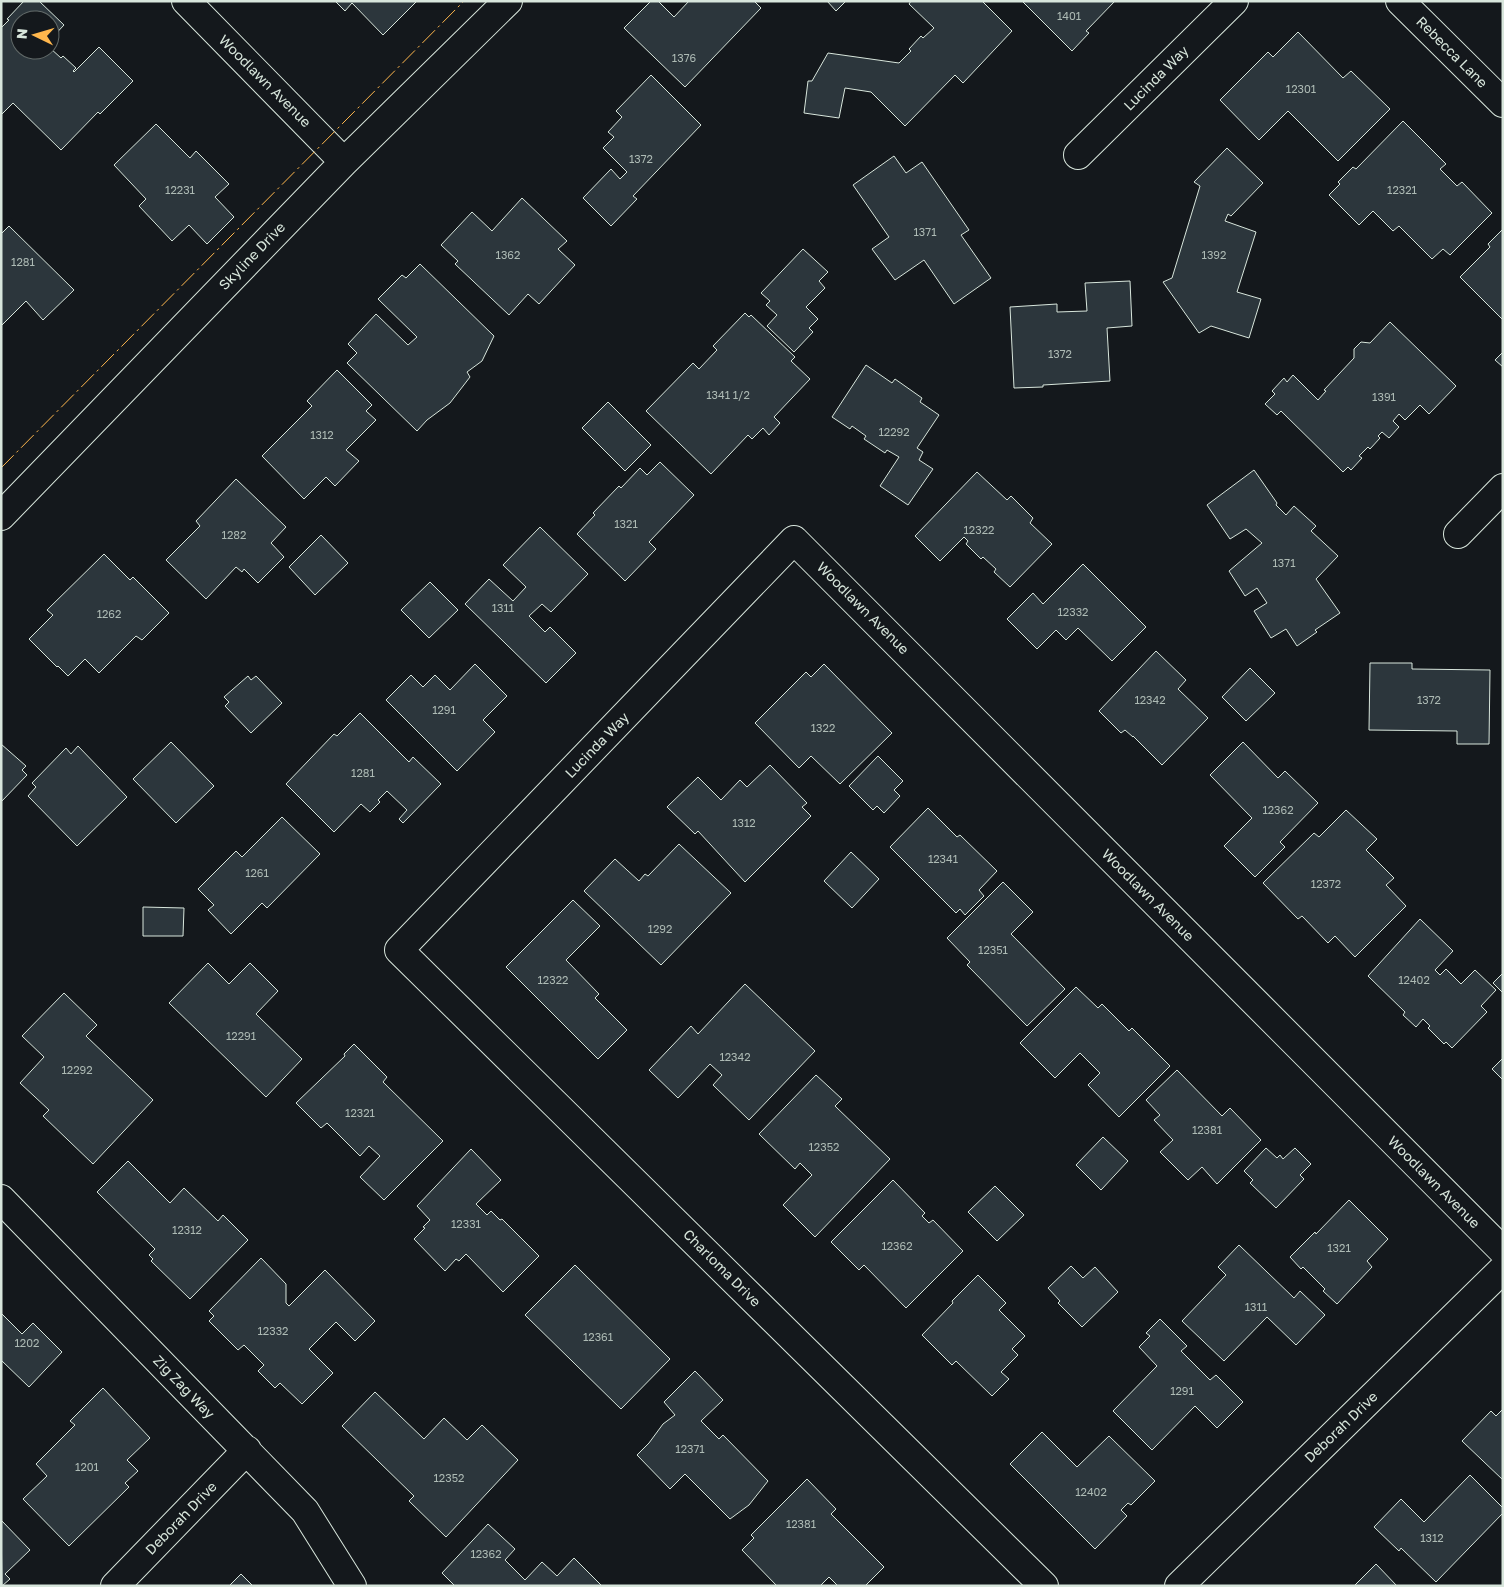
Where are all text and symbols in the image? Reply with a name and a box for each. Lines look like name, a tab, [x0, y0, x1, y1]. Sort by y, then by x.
house number: 1401	[1057, 9, 1081, 22]
north arrow	[10, 10, 60, 60]
street label: Rebecca Lane	[1413, 13, 1491, 91]
text: N	[13, 28, 30, 40]
street label: Woodlawn Avenue	[216, 31, 315, 130]
street label: Lucinda Way	[1120, 42, 1192, 114]
house number: 1376	[672, 51, 696, 64]
house number: 12301	[1286, 82, 1316, 95]
house number: 1372	[629, 152, 653, 165]
house number: 12231	[165, 183, 195, 196]
house number: 12321	[1387, 183, 1417, 196]
street label: Skyline Drive	[215, 218, 288, 293]
house number: 1371	[914, 225, 936, 238]
house number: 1362	[496, 248, 520, 261]
house number: 1392	[1202, 248, 1226, 261]
house number: 1281	[11, 255, 35, 268]
house number: 1372	[1048, 347, 1072, 360]
house number: 1341 1/2	[706, 388, 750, 401]
house number: 1391	[1372, 390, 1396, 403]
house number: 12292	[878, 425, 910, 438]
house number: 1312	[310, 428, 334, 441]
house number: 1321	[614, 517, 638, 530]
house number: 12322	[964, 523, 994, 536]
house number: 1282	[222, 528, 246, 541]
house number: 1371	[1273, 556, 1295, 569]
street label: Woodlawn Avenue	[814, 558, 913, 657]
house number: 1311	[492, 601, 514, 614]
house number: 12332	[1058, 605, 1088, 618]
house number: 1262	[97, 607, 121, 620]
house number: 12342	[1134, 693, 1166, 706]
house number: 1372	[1417, 693, 1441, 706]
house number: 1291	[432, 703, 456, 716]
street label: Lucinda Way	[561, 708, 632, 781]
house number: 1322	[811, 721, 835, 734]
house number: 1281	[351, 766, 375, 779]
house number: 12362	[1262, 803, 1294, 816]
house number: 1312	[732, 816, 756, 829]
street label: Woodlawn Avenue	[1099, 845, 1198, 944]
house number: 12341	[928, 852, 958, 865]
house number: 1261	[245, 866, 269, 879]
house number: 12372	[1311, 877, 1341, 890]
house number: 1292	[648, 922, 672, 935]
house number: 12351	[978, 943, 1008, 956]
house number: 12322	[538, 973, 568, 986]
house number: 12402	[1398, 973, 1430, 986]
house number: 12291	[226, 1029, 256, 1042]
house number: 12342	[719, 1050, 751, 1063]
house number: 12292	[61, 1063, 93, 1076]
house number: 12321	[345, 1106, 375, 1119]
house number: 12381	[1192, 1123, 1222, 1136]
street label: Woodlawn Avenue	[1385, 1132, 1484, 1231]
house number: 12352	[809, 1140, 839, 1153]
house number: 12331	[451, 1217, 481, 1230]
house number: 12312	[172, 1223, 202, 1236]
street label: Charloma Drive	[680, 1225, 765, 1310]
house number: 12362	[881, 1239, 913, 1252]
house number: 1321	[1327, 1241, 1351, 1254]
house number: 1311	[1245, 1300, 1267, 1313]
house number: 12332	[258, 1324, 288, 1337]
house number: 12361	[583, 1330, 613, 1343]
house number: 1202	[15, 1336, 39, 1349]
street label: Zig Zag Way	[150, 1352, 219, 1422]
house number: 1291	[1170, 1384, 1194, 1397]
street label: Deborah Drive	[1301, 1388, 1381, 1466]
house number: 12371	[675, 1442, 705, 1455]
house number: 1201	[75, 1460, 99, 1473]
house number: 12352	[434, 1471, 464, 1484]
street label: Deborah Drive	[142, 1478, 220, 1558]
house number: 12402	[1075, 1485, 1107, 1498]
house number: 12381	[786, 1517, 816, 1530]
house number: 1312	[1420, 1531, 1444, 1544]
house number: 12362	[470, 1547, 502, 1560]

